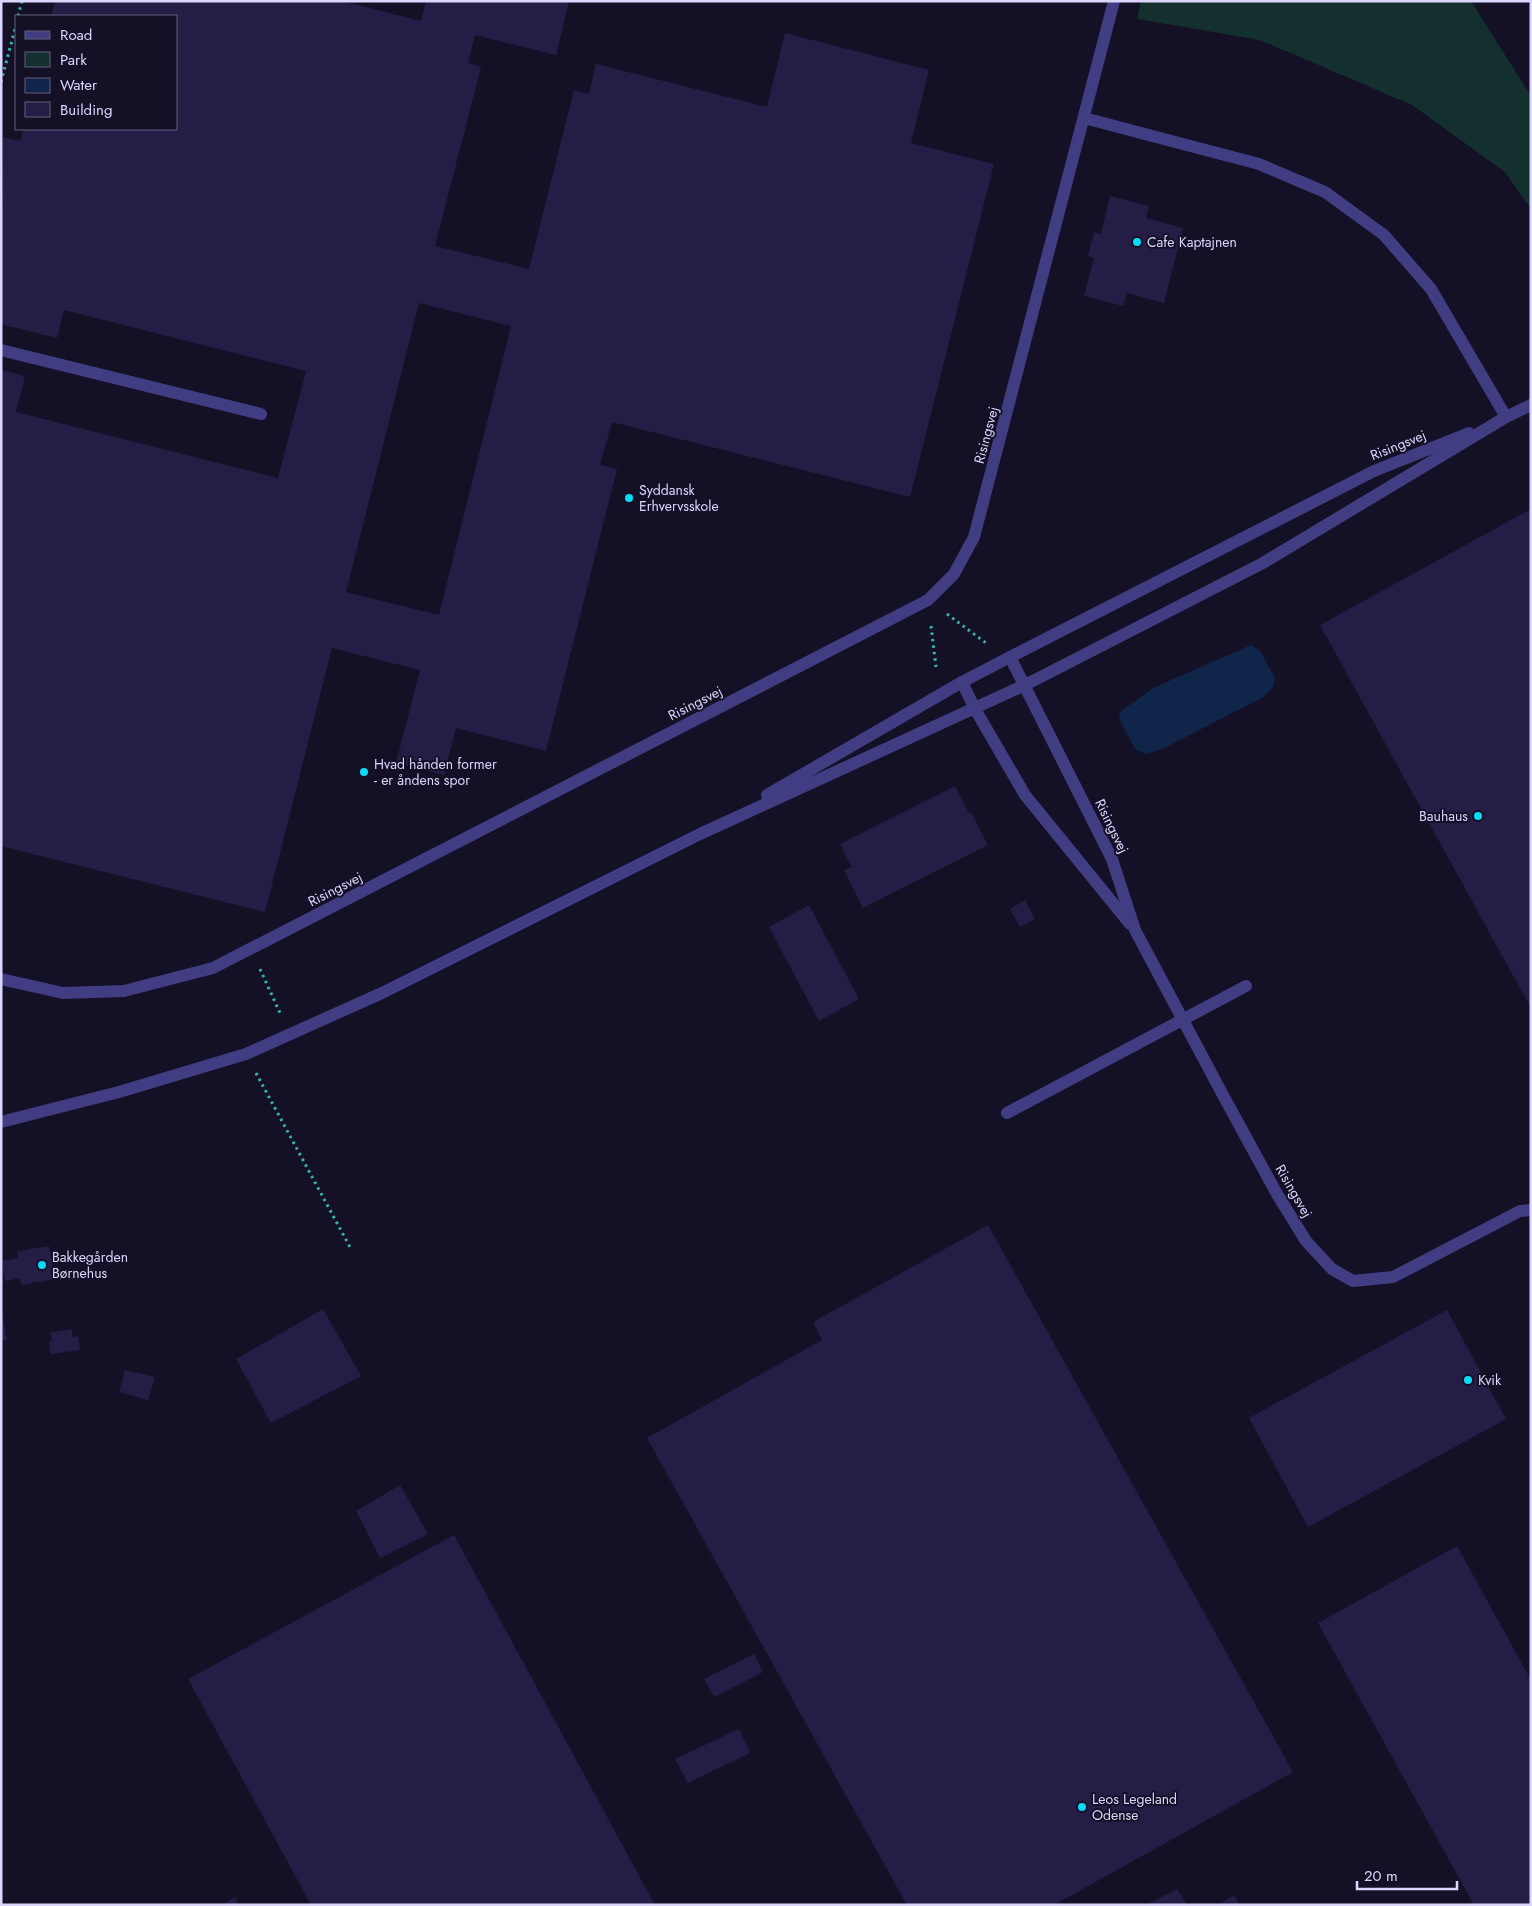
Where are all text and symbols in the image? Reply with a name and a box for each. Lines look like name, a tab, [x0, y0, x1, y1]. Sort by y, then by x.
legend	[15, 15, 178, 130]
text: Road	[60, 24, 92, 46]
text: Park	[60, 49, 87, 71]
text: Water	[60, 74, 98, 96]
text: Building	[60, 99, 112, 121]
place label: Cafe Kaptajnen	[1147, 232, 1237, 252]
marker: Cafe Kaptajnen	[1131, 236, 1143, 248]
street label: Risingsvej	[969, 404, 1003, 466]
street label: Risingsvej	[1367, 425, 1429, 465]
place label: Syddansk Erhvervsskole	[639, 480, 719, 516]
marker: Syddansk Erhvervsskole	[623, 492, 635, 504]
street label: Risingsvej	[664, 681, 726, 725]
place label: Hvad hånden former - er åndens spor	[374, 754, 497, 790]
marker: Hvad hånden former - er åndens spor	[358, 766, 370, 778]
street label: Risingsvej	[1090, 795, 1134, 857]
place label: Bauhaus	[1419, 806, 1468, 826]
marker: Bauhaus	[1472, 810, 1484, 822]
street label: Risingsvej	[304, 867, 366, 911]
street label: Risingsvej	[1271, 1161, 1317, 1221]
place label: Bakkegården Børnehus	[52, 1247, 128, 1283]
marker: Bakkegården Børnehus	[36, 1259, 48, 1271]
place label: Kvik	[1478, 1370, 1502, 1390]
marker: Kvik	[1462, 1374, 1474, 1386]
place label: Leos Legeland Odense	[1092, 1789, 1177, 1825]
marker: Leos Legeland Odense	[1076, 1801, 1088, 1813]
scale bar	[1357, 1858, 1457, 1890]
text: 20 m	[1364, 1865, 1398, 1887]

